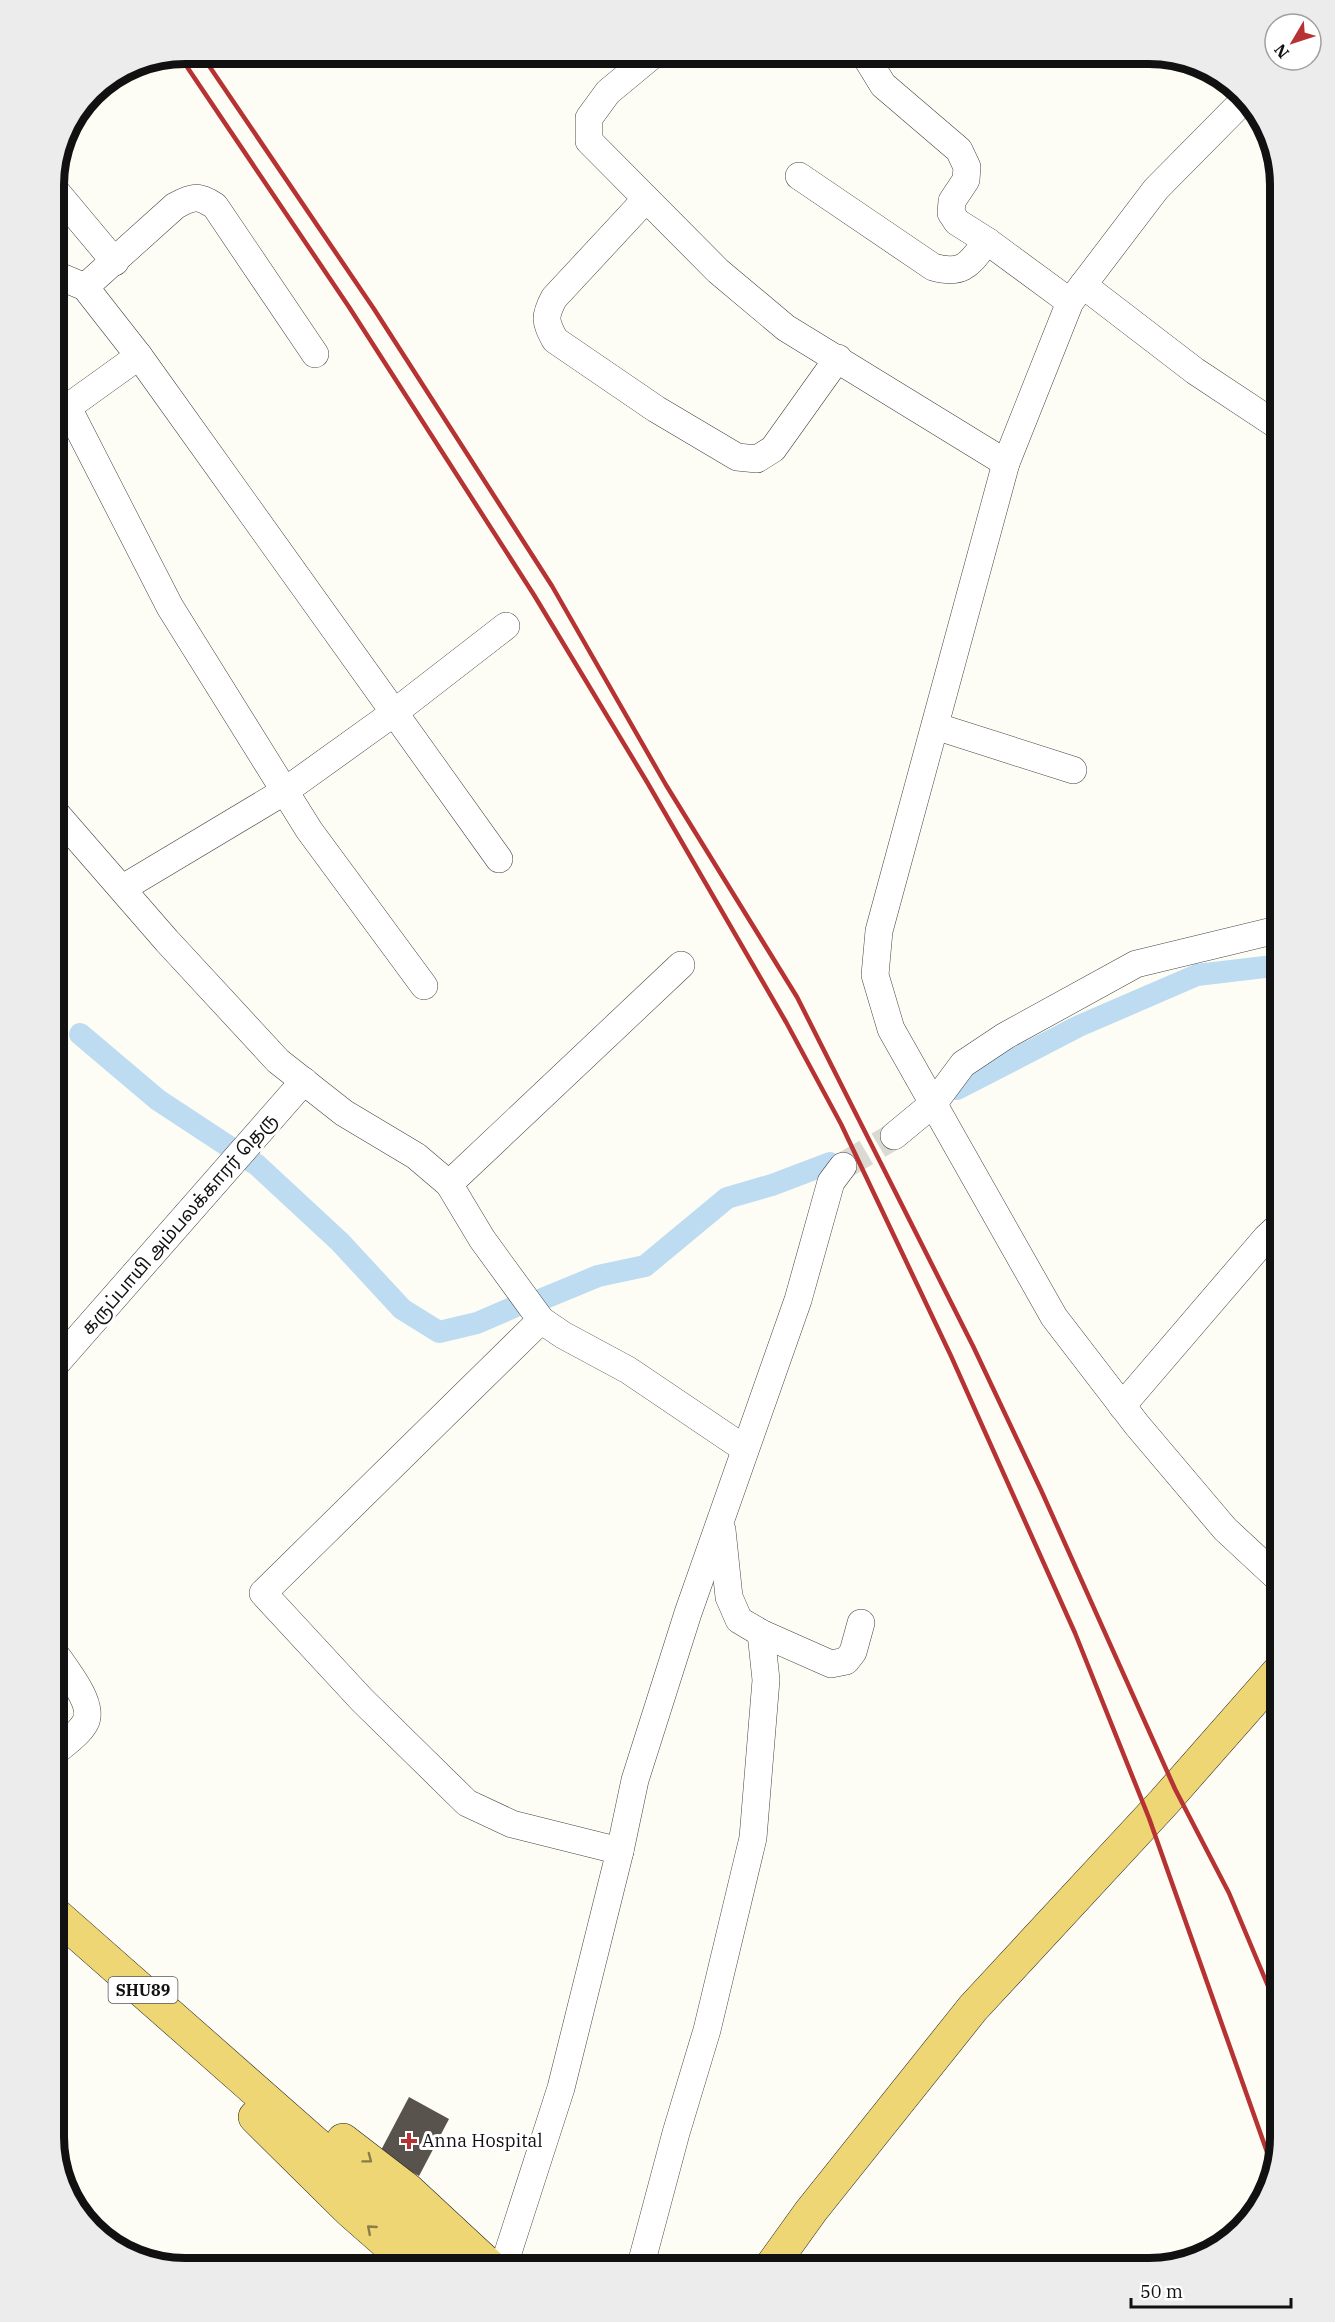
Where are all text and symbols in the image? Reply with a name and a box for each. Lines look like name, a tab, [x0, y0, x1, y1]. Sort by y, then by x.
north arrow	[1263, 12, 1323, 72]
text: N	[1270, 40, 1293, 63]
street label: கருப்பாயி அம்பலக்காரர் தெரு	[76, 1108, 282, 1340]
road number: SHU89	[108, 1977, 178, 2003]
place label: Anna Hospital	[422, 2129, 543, 2152]
marker: Anna Hospital	[400, 2132, 418, 2150]
one-way arrow	[362, 2152, 373, 2163]
one-way arrow	[367, 2225, 378, 2236]
scale bar	[1131, 2271, 1292, 2309]
text: 50 m	[1140, 2280, 1183, 2303]

